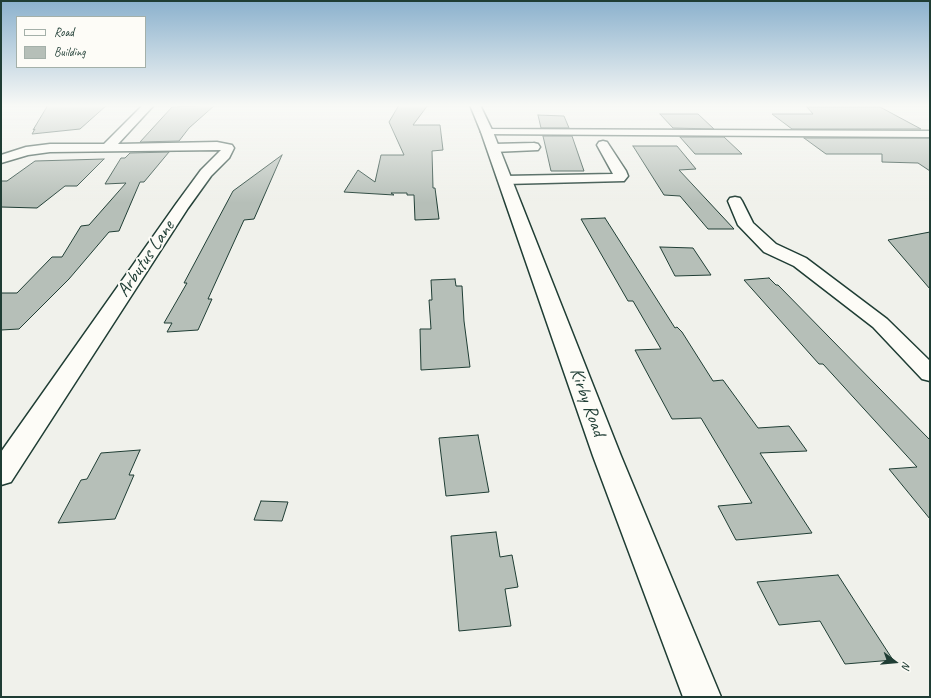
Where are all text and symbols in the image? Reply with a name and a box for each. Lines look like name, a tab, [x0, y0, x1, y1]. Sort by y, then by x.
legend	[16, 16, 146, 68]
text: Road	[54, 24, 74, 40]
text: Building	[54, 44, 86, 60]
street label: Arbutus Lane	[112, 217, 180, 301]
street label: Kirby Road	[564, 365, 610, 439]
north arrow	[875, 642, 915, 682]
text: N	[899, 660, 914, 671]

